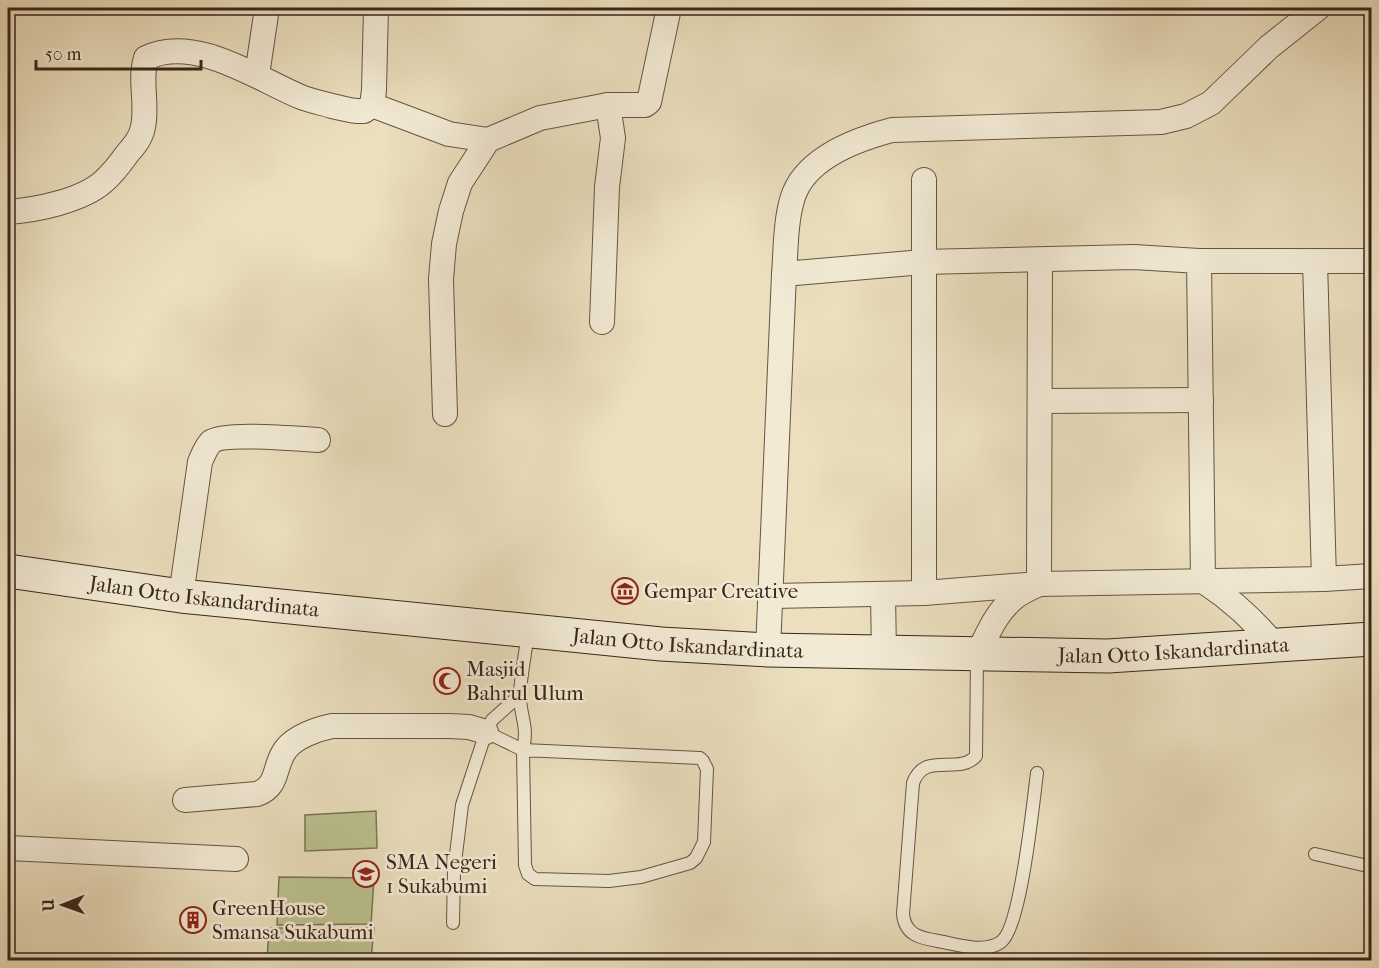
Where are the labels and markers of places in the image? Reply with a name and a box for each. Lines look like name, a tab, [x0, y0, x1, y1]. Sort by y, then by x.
museum icon: Gempar Creative	[610, 576, 640, 606]
place label: Gempar Creative	[644, 579, 798, 603]
place label: Masjid Bahrul Ulum	[466, 657, 584, 705]
mosque icon: Masjid Bahrul Ulum	[432, 666, 462, 696]
place label: SMA Negeri 1 Sukabumi	[386, 850, 497, 898]
school or university icon: SMA Negeri 1 Sukabumi	[351, 859, 381, 889]
place label: GreenHouse Smansa Sukabumi	[212, 896, 374, 944]
building icon: GreenHouse Smansa Sukabumi	[178, 905, 208, 935]

